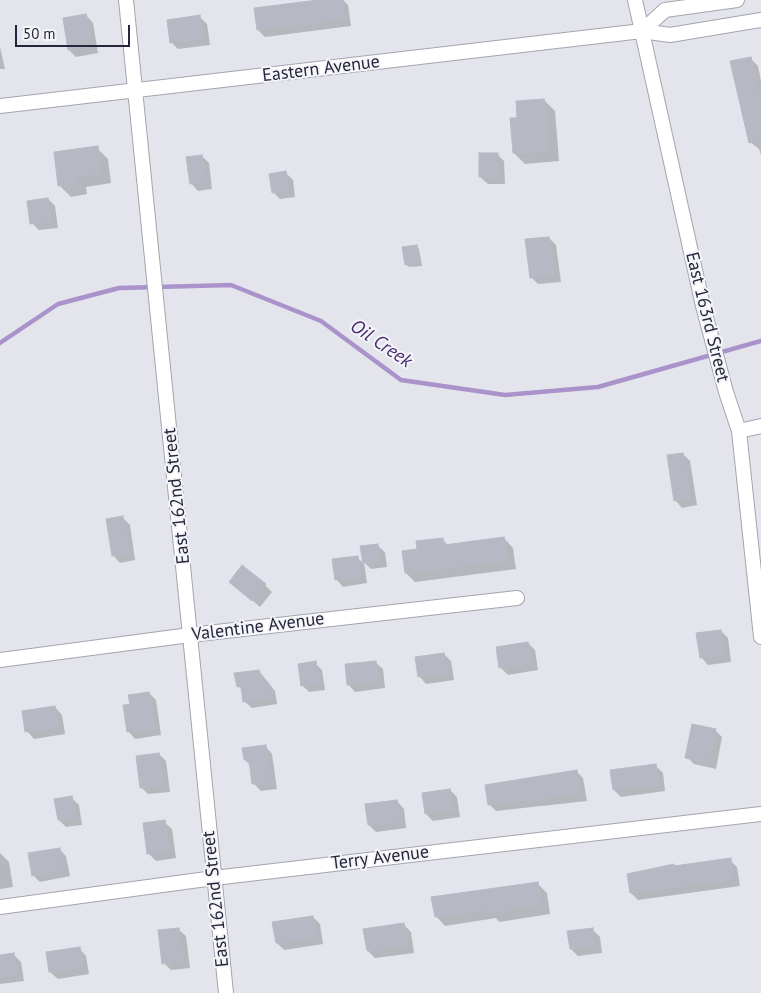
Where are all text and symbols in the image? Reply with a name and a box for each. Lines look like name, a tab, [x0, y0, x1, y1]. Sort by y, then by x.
scale bar	[18, 15, 132, 47]
text: 50 m	[23, 24, 56, 43]
street label: Eastern Avenue	[261, 51, 381, 87]
street label: East 163rd Street	[680, 250, 734, 384]
water label: Oil Creek	[346, 315, 416, 373]
street label: East 162nd Street	[159, 427, 195, 565]
street label: Valentine Avenue	[190, 608, 326, 646]
street label: East 162nd Street	[198, 830, 234, 968]
street label: Terry Avenue	[330, 841, 430, 875]

